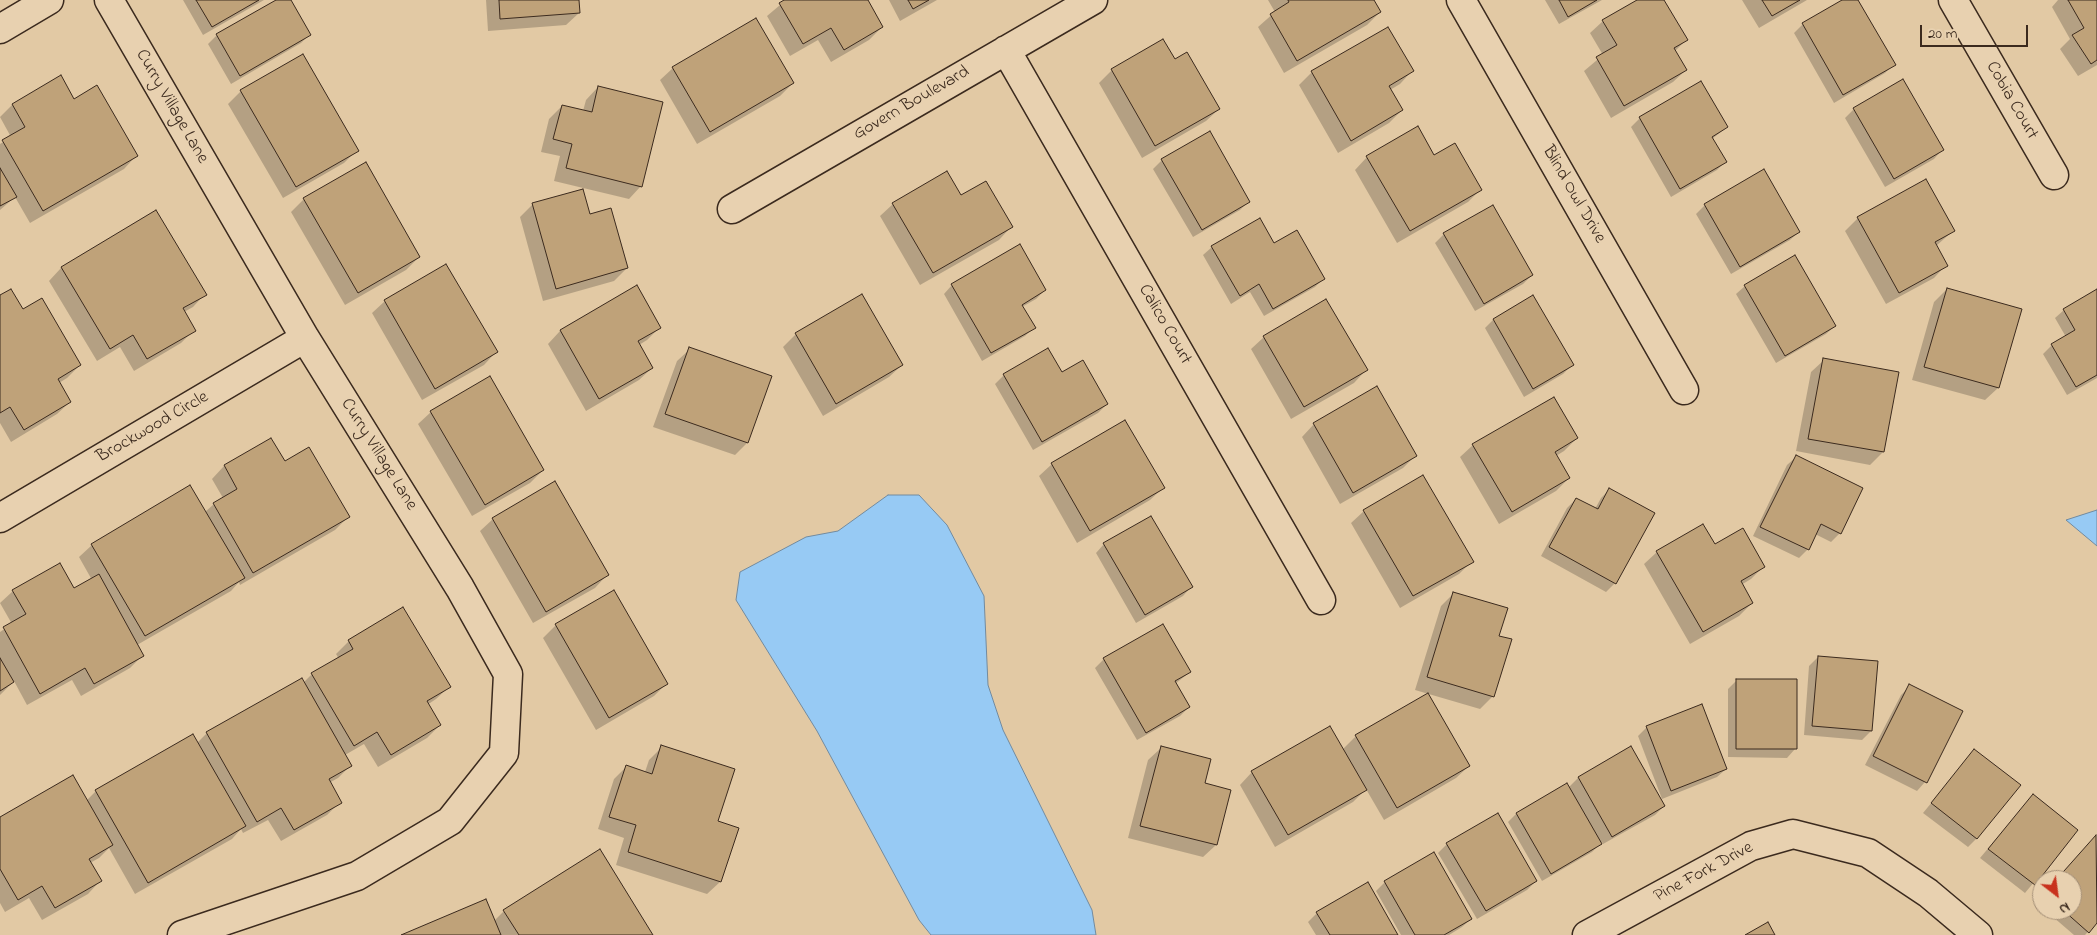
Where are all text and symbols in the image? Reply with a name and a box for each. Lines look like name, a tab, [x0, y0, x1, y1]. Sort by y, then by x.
scale bar	[1922, 15, 2030, 47]
text: 20 m	[1928, 23, 1957, 45]
street label: Curry Village Lane	[130, 46, 212, 168]
street label: Cobia Court	[1980, 58, 2042, 144]
street label: Govern Boulevard	[850, 62, 974, 146]
street label: Blind Owl Drive	[1536, 142, 1610, 248]
street label: Calico Court	[1132, 281, 1196, 369]
street label: Brockwood Circle	[93, 387, 213, 469]
street label: Curry Village Lane	[335, 395, 421, 515]
street label: Pine Fork Drive	[1651, 838, 1757, 908]
north arrow	[2032, 870, 2082, 920]
text: N	[2055, 896, 2074, 919]

